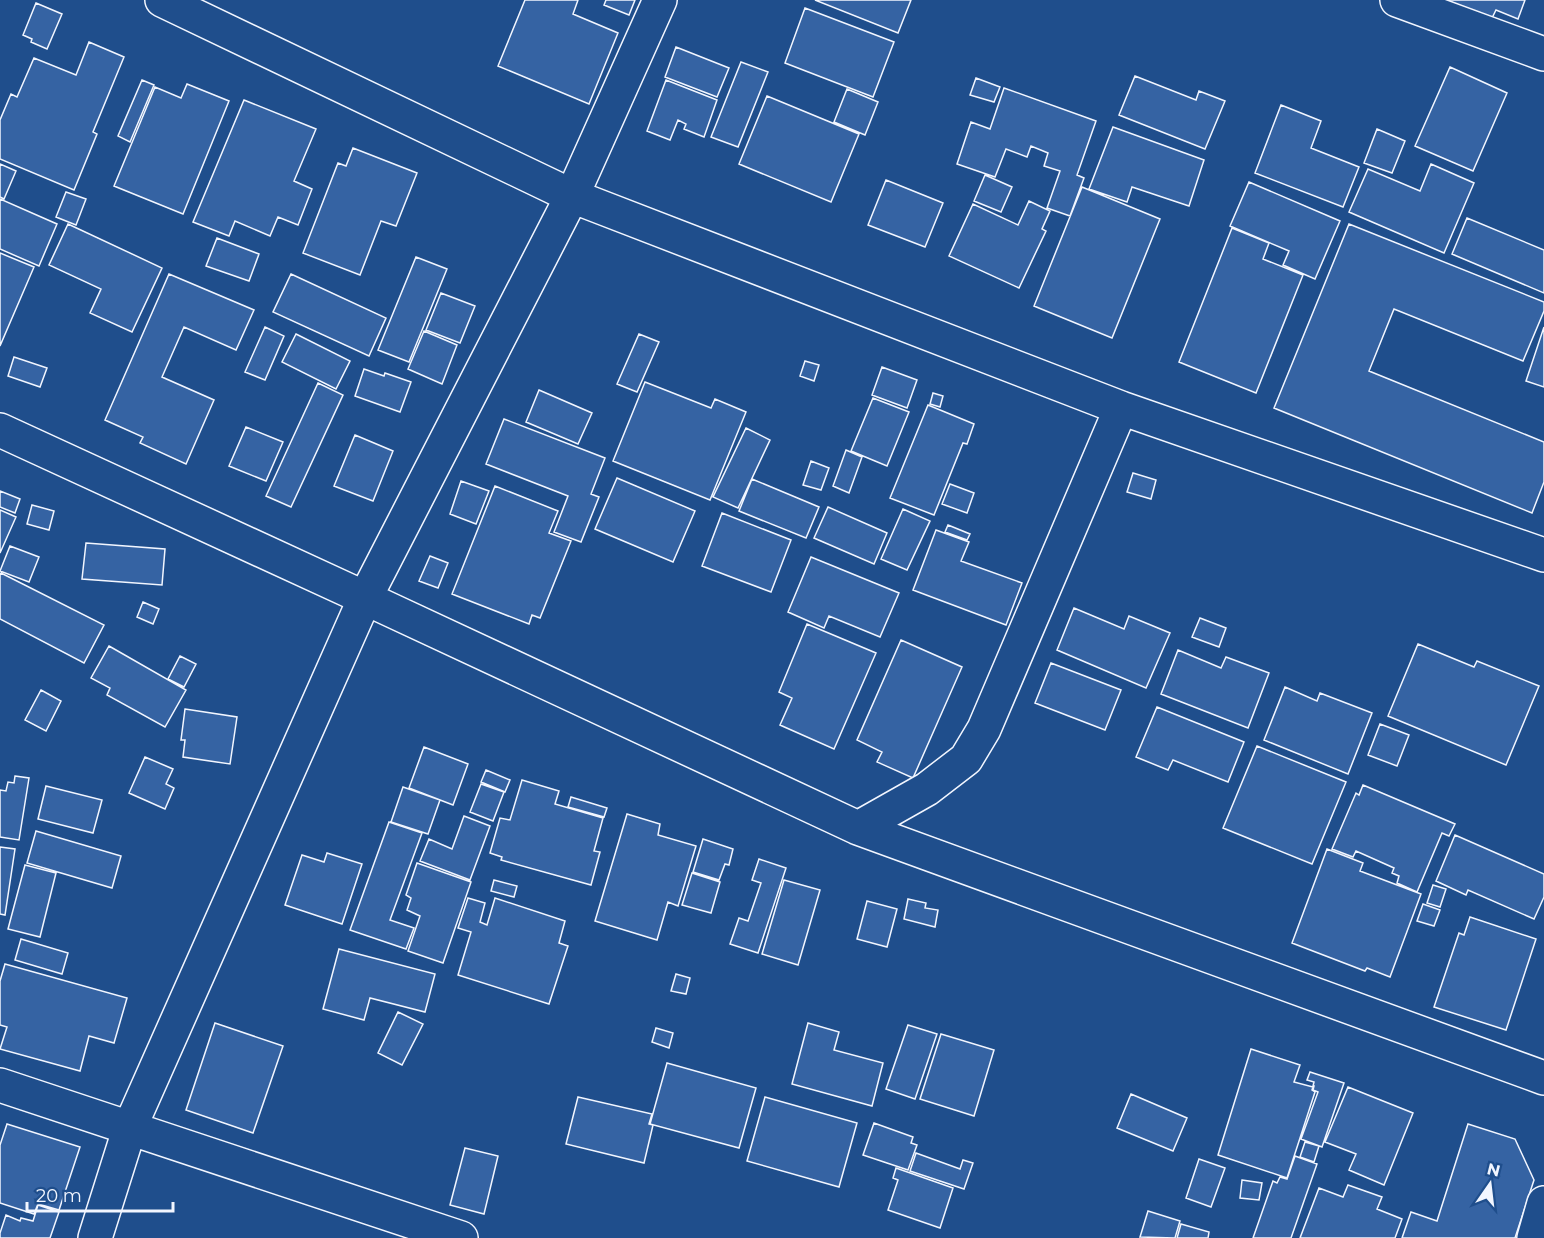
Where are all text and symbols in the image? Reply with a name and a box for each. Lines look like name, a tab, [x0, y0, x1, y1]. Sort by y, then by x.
north arrow	[1460, 1154, 1520, 1214]
text: N	[1485, 1159, 1502, 1181]
scale bar	[27, 1175, 172, 1213]
text: 20 m	[36, 1185, 82, 1207]

